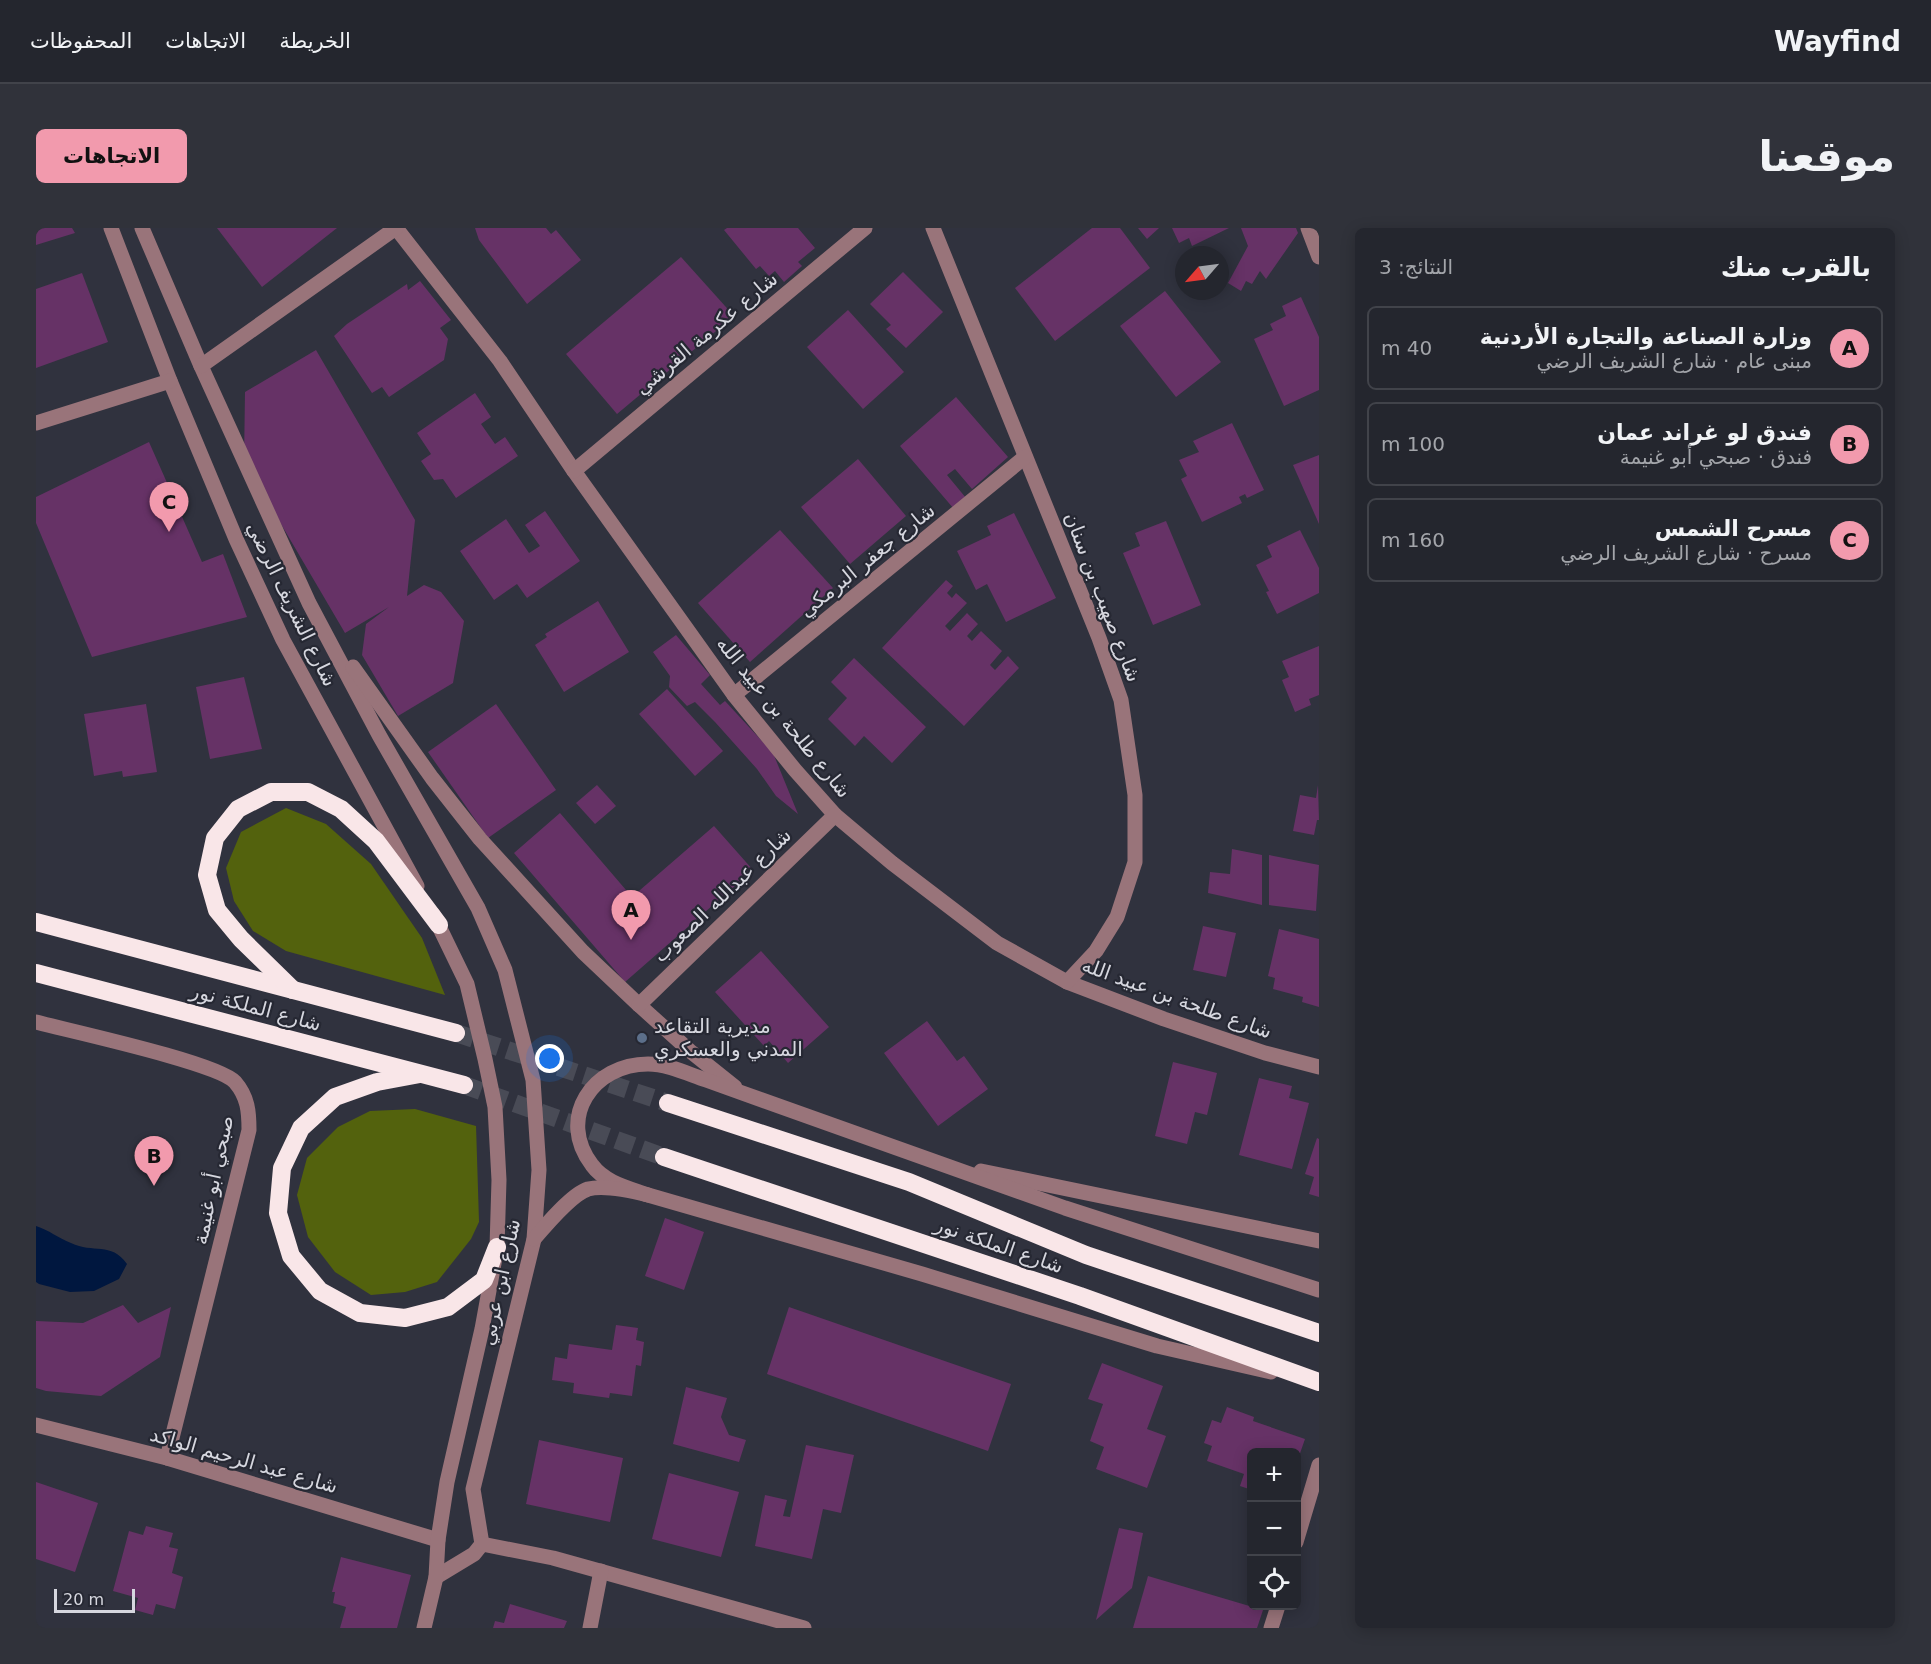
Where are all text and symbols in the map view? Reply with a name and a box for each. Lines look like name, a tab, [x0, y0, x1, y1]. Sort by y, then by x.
text: Wayfind	[1774, 25, 1901, 58]
text: المحفوظات	[30, 29, 132, 53]
text: الاتجاهات	[165, 29, 246, 53]
text: الخريطة	[279, 29, 351, 53]
button: الاتجاهات	[36, 129, 187, 183]
text: موقعنا	[1759, 132, 1895, 181]
north arrow	[1175, 246, 1229, 300]
text: بالقرب منك	[1721, 252, 1871, 282]
text: النتائج: 3	[1379, 255, 1453, 279]
street label: شارع عكرمة القرشي	[630, 266, 783, 400]
text: وزارة الصناعة والتجارة الأردنية	[1480, 324, 1812, 349]
text: 40 m	[1381, 336, 1432, 360]
text: A	[1842, 336, 1857, 360]
text: مبنى عام · شارع الشريف الرضي	[1536, 349, 1812, 373]
text: فندق لو غراند عمان	[1597, 420, 1812, 445]
text: 100 m	[1381, 432, 1445, 456]
text: B	[1842, 432, 1857, 456]
text: فندق · صبحي أبو غنيمة	[1620, 445, 1812, 469]
pin: C	[150, 482, 188, 532]
street label: شارع جعفر البرمكي	[794, 498, 940, 623]
street label: شارع صهيب بن سنان	[1060, 509, 1146, 685]
text: مسرح الشمس	[1655, 516, 1812, 541]
street label: شارع الشريف الرضي	[241, 518, 342, 691]
text: 160 m	[1381, 528, 1445, 552]
text: C	[1842, 528, 1857, 552]
text: مسرح · شارع الشريف الرضي	[1560, 541, 1812, 565]
street label: شارع طلحة بن عبيد الله	[712, 632, 856, 802]
street label: شارع عبدالله الصعوب	[648, 823, 796, 967]
pin: A	[612, 890, 650, 940]
street label: شارع طلحة بن عبيد الله	[1079, 952, 1275, 1044]
street label: شارع الملكة نور	[187, 978, 324, 1036]
place label: مديرية التقاعد المدني والعسكري	[654, 1014, 803, 1062]
marker: مديرية التقاعد المدني والعسكري	[635, 1031, 649, 1045]
your location	[535, 1044, 564, 1073]
street label: صبحي أبو غنيمة	[187, 1113, 239, 1247]
pin: B	[134, 1136, 174, 1186]
street label: شارع الملكة نور	[931, 1211, 1066, 1278]
street label: شارع ابن عربي	[475, 1217, 526, 1348]
street label: شارع عبد الرحيم الواكد	[147, 1422, 341, 1498]
map controls	[1247, 1448, 1301, 1610]
button: +	[1247, 1448, 1301, 1502]
button: −	[1247, 1502, 1301, 1556]
button: locate	[1247, 1556, 1301, 1610]
scale bar	[54, 1586, 135, 1614]
text: 20 m	[63, 1590, 104, 1609]

